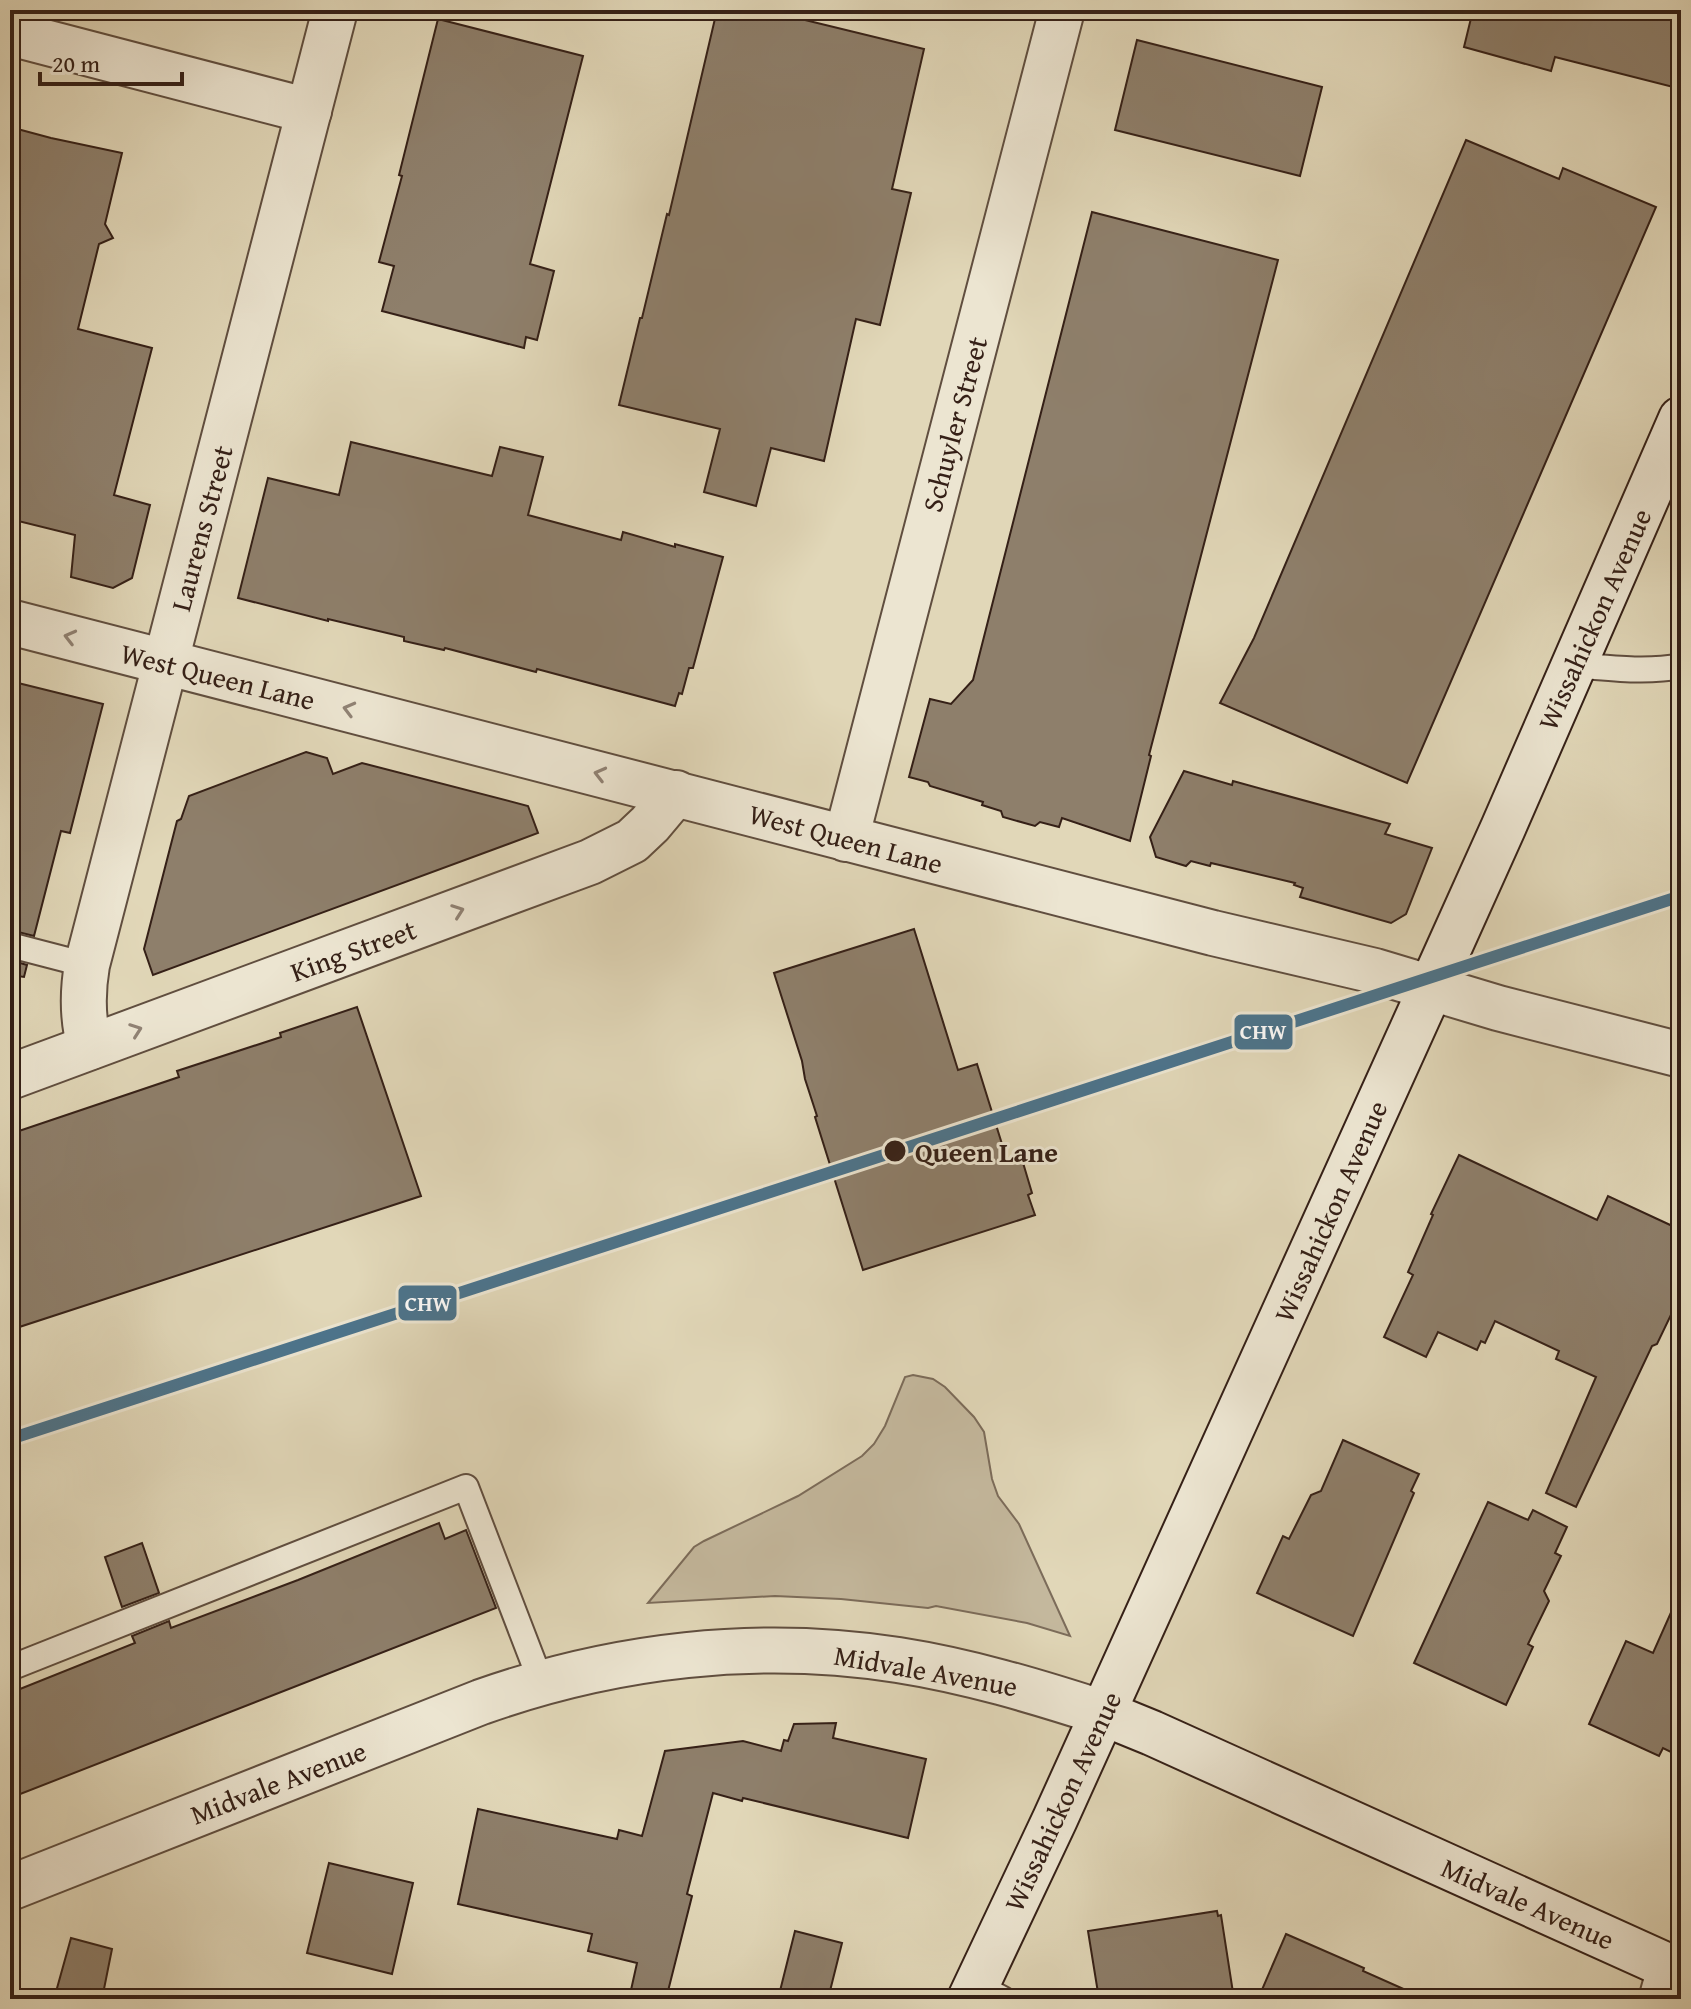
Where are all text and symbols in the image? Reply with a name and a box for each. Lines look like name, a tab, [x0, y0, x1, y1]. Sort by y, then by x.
scale bar	[40, 36, 182, 86]
text: 20 m	[52, 46, 100, 81]
street label: Schuyler Street	[911, 332, 997, 516]
street label: Laurens Street	[159, 440, 243, 615]
street label: Wissahickon Avenue	[1527, 502, 1661, 736]
one-way arrow	[63, 630, 77, 647]
street label: West Queen Lane	[116, 632, 320, 720]
one-way arrow	[342, 702, 356, 719]
one-way arrow	[594, 767, 608, 784]
street label: West Queen Lane	[745, 792, 947, 884]
one-way arrow	[450, 904, 464, 921]
street label: King Street	[284, 908, 422, 992]
line badge: CHW	[1233, 1013, 1294, 1051]
text: CHW	[1240, 1015, 1286, 1047]
one-way arrow	[128, 1023, 142, 1040]
street label: Wissahickon Avenue	[1263, 1094, 1397, 1328]
place label: Queen Lane	[915, 1131, 1058, 1172]
marker: Queen Lane	[882, 1138, 908, 1164]
line badge: CHW	[397, 1284, 458, 1322]
text: CHW	[405, 1287, 451, 1319]
street label: Midvale Avenue	[831, 1634, 1021, 1706]
street label: Wissahickon Avenue	[993, 1684, 1131, 1918]
street label: Midvale Avenue	[184, 1730, 372, 1834]
street label: Midvale Avenue	[1435, 1847, 1621, 1959]

